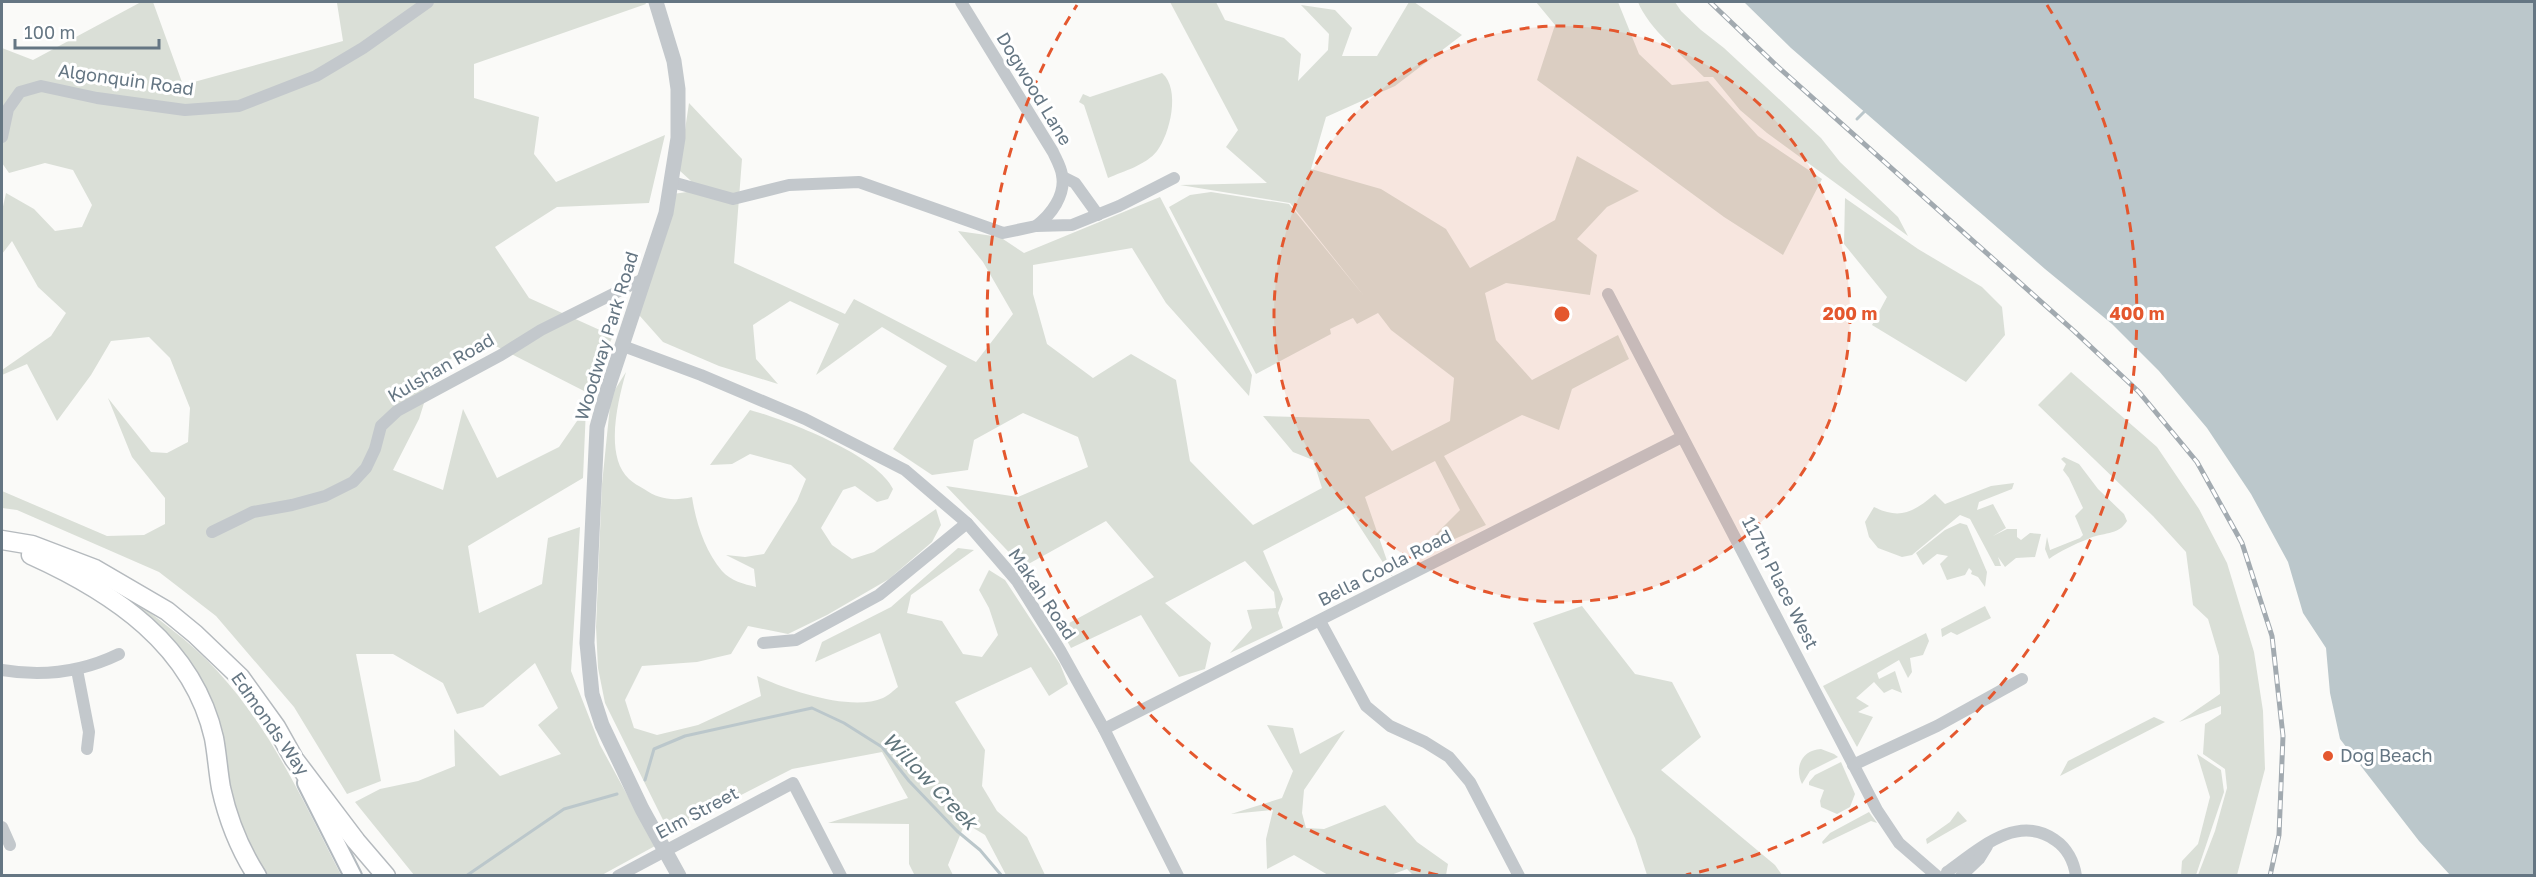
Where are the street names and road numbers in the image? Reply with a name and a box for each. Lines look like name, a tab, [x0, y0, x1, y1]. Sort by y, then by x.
street label: Dogwood Lane	[992, 28, 1077, 149]
street label: Algonquin Road	[57, 59, 195, 99]
street label: Woodway Park Road	[570, 249, 642, 423]
street label: Kulshan Road	[383, 328, 498, 406]
street label: 117th Place West	[1738, 513, 1824, 653]
street label: Bella Coola Road	[1314, 524, 1455, 610]
street label: Makah Road	[1004, 544, 1081, 643]
street label: Edmonds Way	[227, 667, 315, 779]
street label: Elm Street	[651, 781, 742, 843]

